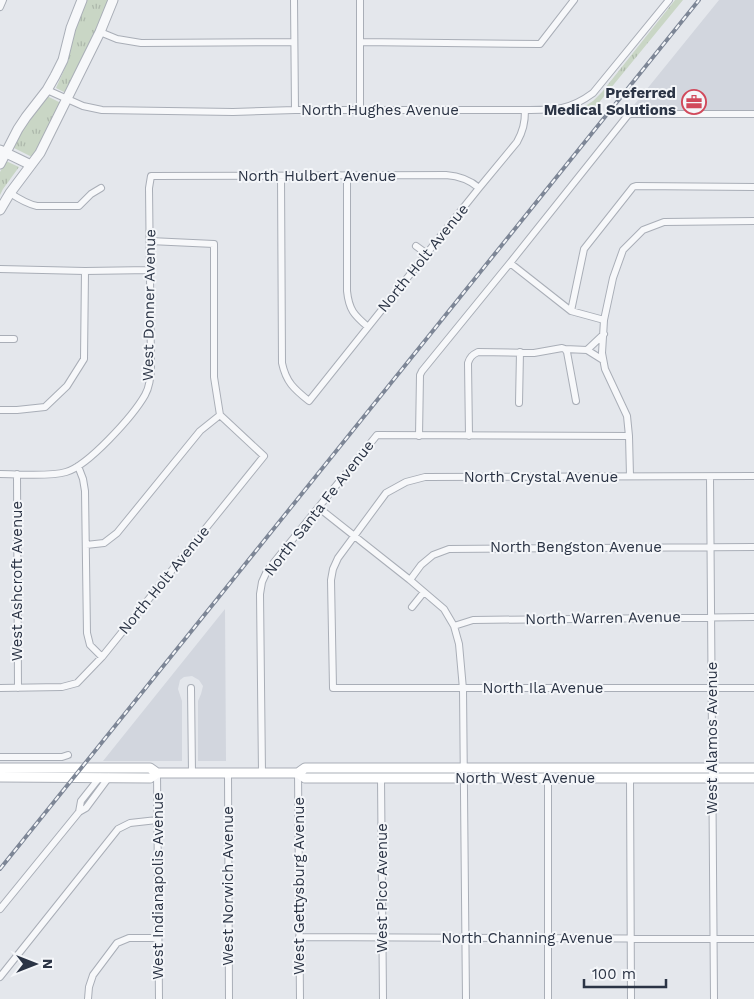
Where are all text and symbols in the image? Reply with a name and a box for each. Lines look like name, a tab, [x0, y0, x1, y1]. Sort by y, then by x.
place label: Preferred Medical Solutions	[544, 84, 676, 119]
office icon: Preferred Medical Solutions	[681, 89, 707, 115]
street label: North Hughes Avenue	[301, 101, 459, 119]
street label: North Hulbert Avenue	[238, 167, 396, 185]
street label: North Holt Avenue	[374, 200, 472, 316]
street label: West Donner Avenue	[139, 229, 159, 381]
street label: North Santa Fe Avenue	[260, 436, 378, 580]
street label: North Crystal Avenue	[464, 468, 618, 486]
street label: West Ashcroft Avenue	[8, 501, 26, 661]
street label: North Holt Avenue	[115, 522, 213, 638]
street label: North Bengston Avenue	[490, 538, 662, 556]
street label: North Warren Avenue	[525, 608, 681, 628]
street label: West Alamos Avenue	[703, 661, 721, 815]
street label: North Ila Avenue	[483, 679, 603, 697]
street label: North West Avenue	[455, 769, 595, 787]
street label: West Indianapolis Avenue	[149, 792, 167, 980]
street label: West Gettysburg Avenue	[290, 797, 308, 975]
street label: West Norwich Avenue	[219, 806, 237, 966]
street label: West Pico Avenue	[373, 823, 391, 953]
street label: North Channing Avenue	[441, 929, 613, 947]
north arrow	[10, 939, 60, 989]
scale bar	[584, 956, 666, 988]
text: N	[40, 959, 56, 969]
text: 100 m	[592, 965, 636, 983]

